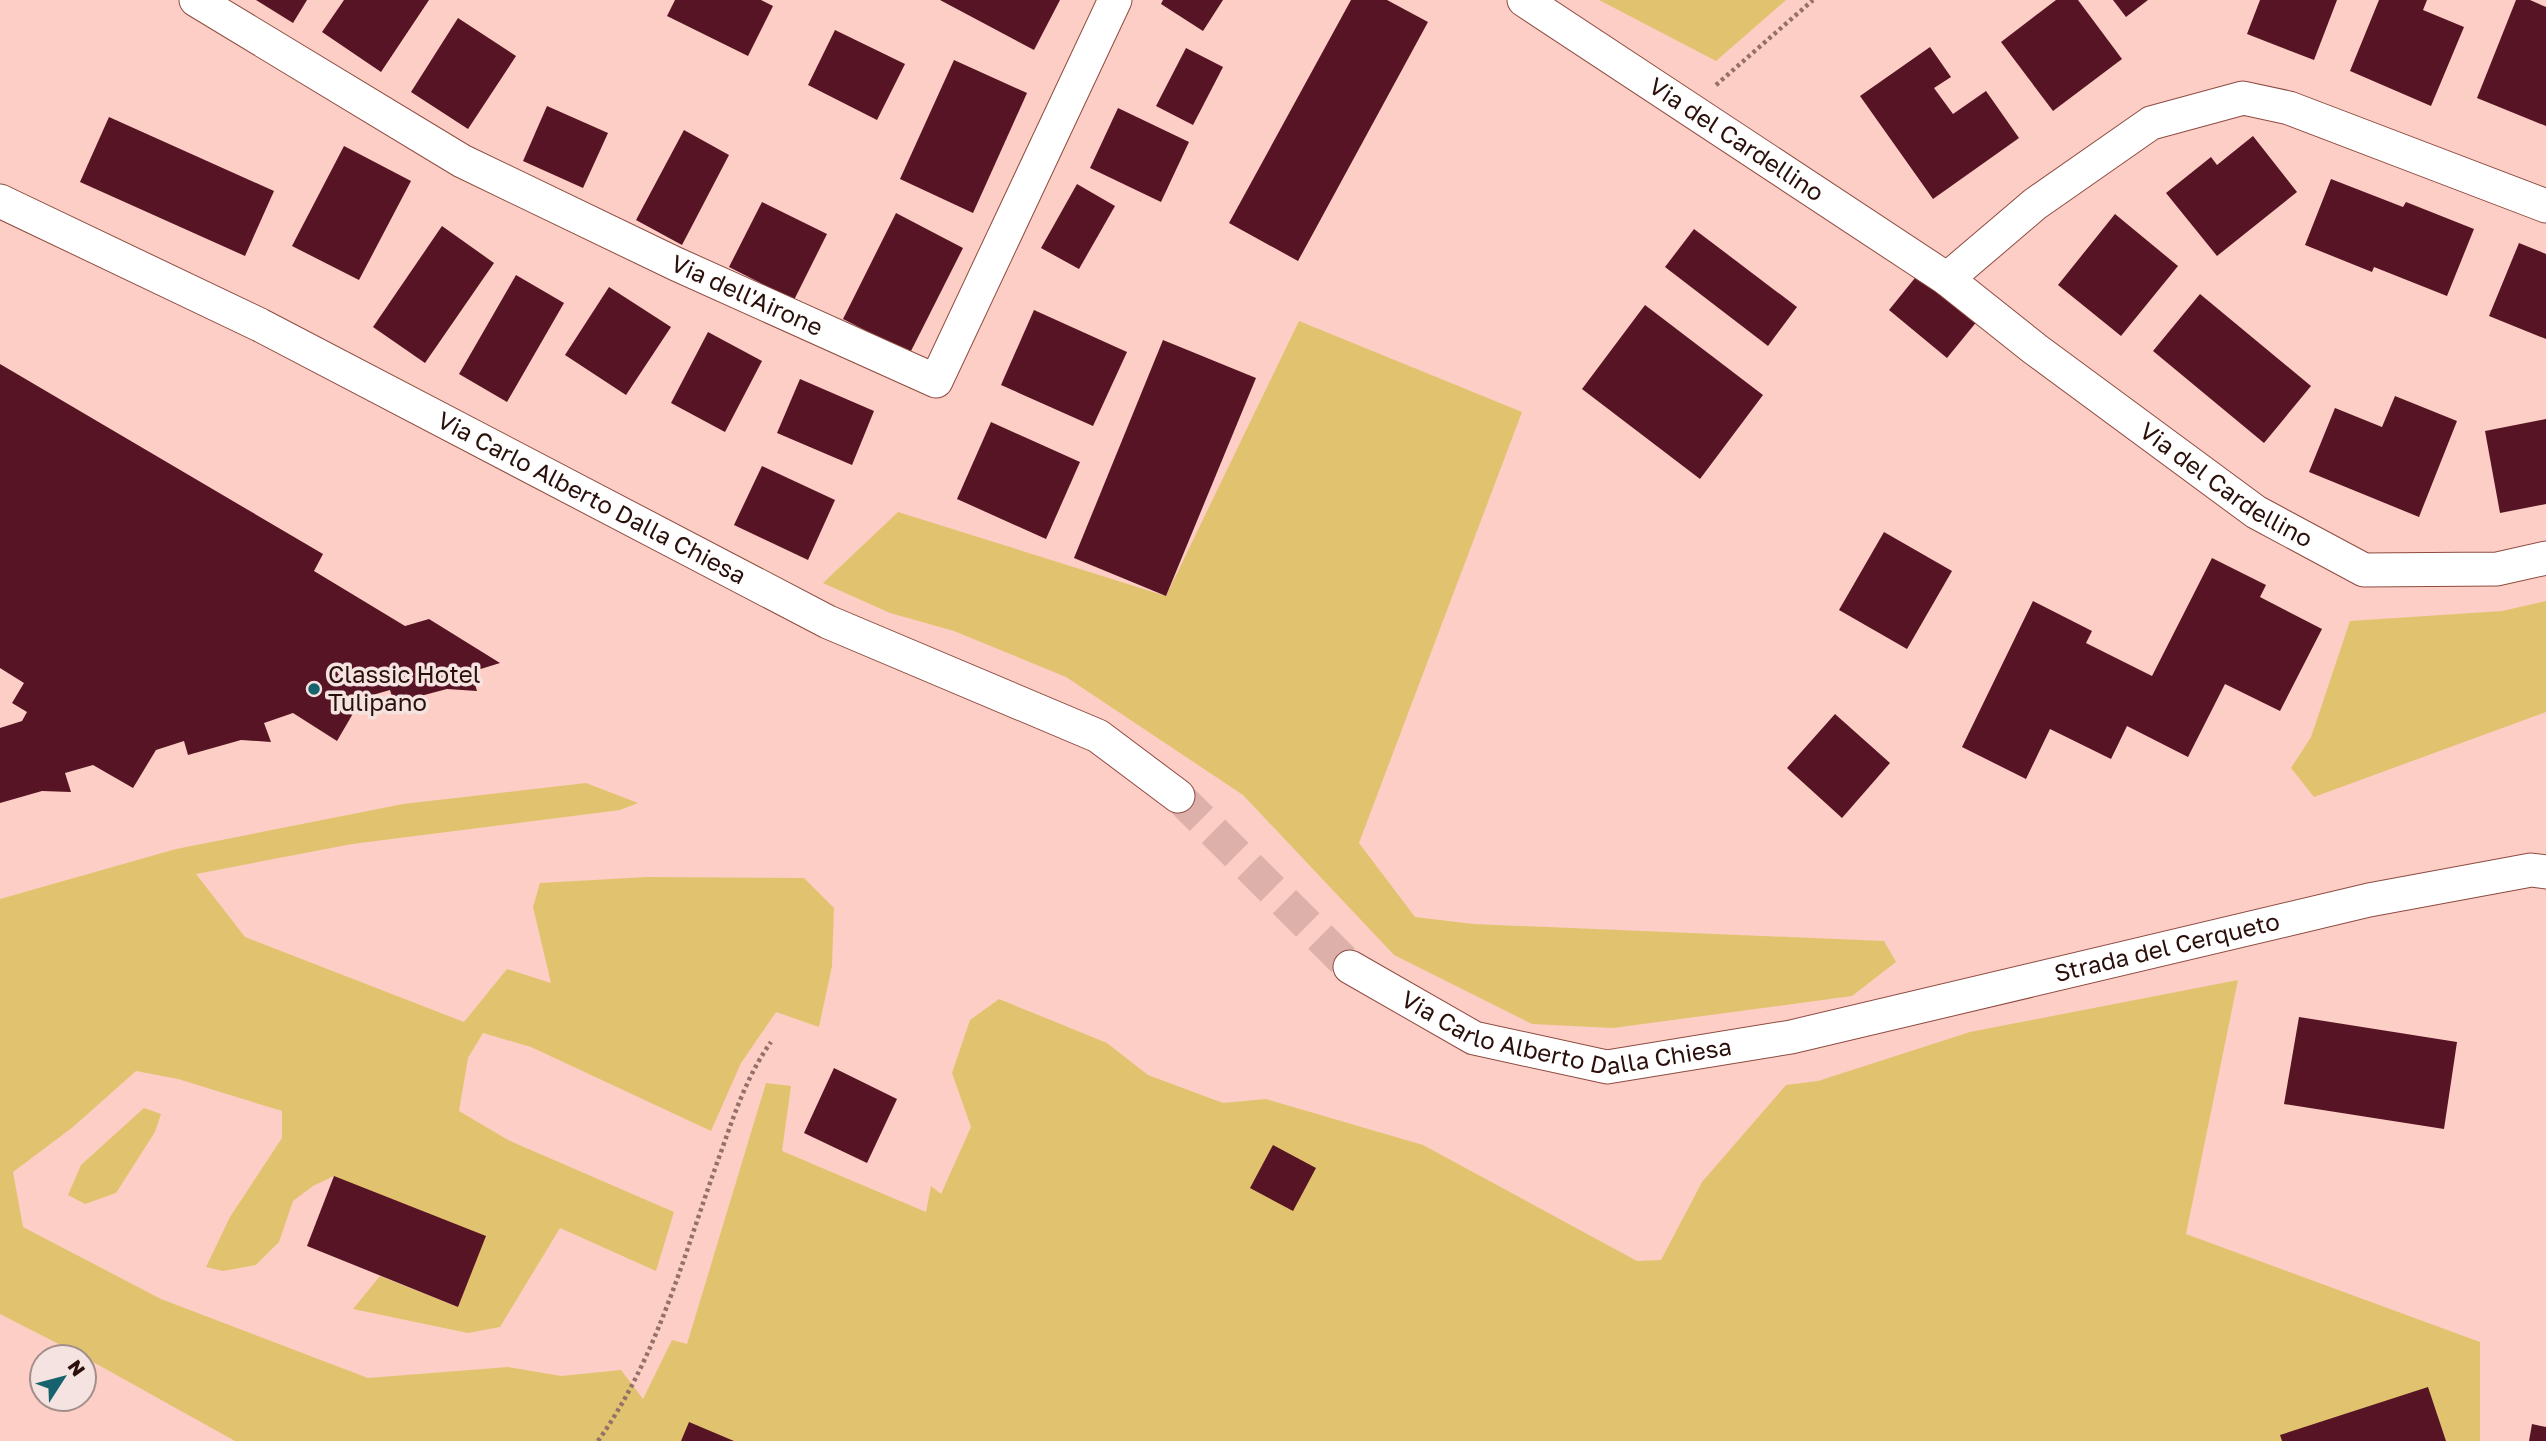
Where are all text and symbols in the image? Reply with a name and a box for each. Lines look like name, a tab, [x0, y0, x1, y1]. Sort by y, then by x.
street label: Via del Cardellino	[1644, 71, 1830, 207]
street label: Via dell'Airone	[667, 248, 828, 341]
street label: Via Carlo Alberto Dalla Chiesa	[433, 404, 751, 590]
street label: Via del Cardellino	[2135, 415, 2318, 553]
place label: Classic Hotel Tulipano	[328, 659, 480, 716]
marker: Classic Hotel Tulipano	[306, 681, 322, 697]
street label: Strada del Cerqueto	[2051, 906, 2282, 987]
street label: Via Carlo Alberto Dalla Chiesa	[1396, 983, 1733, 1080]
north arrow	[28, 1343, 98, 1413]
text: N	[64, 1355, 91, 1380]

